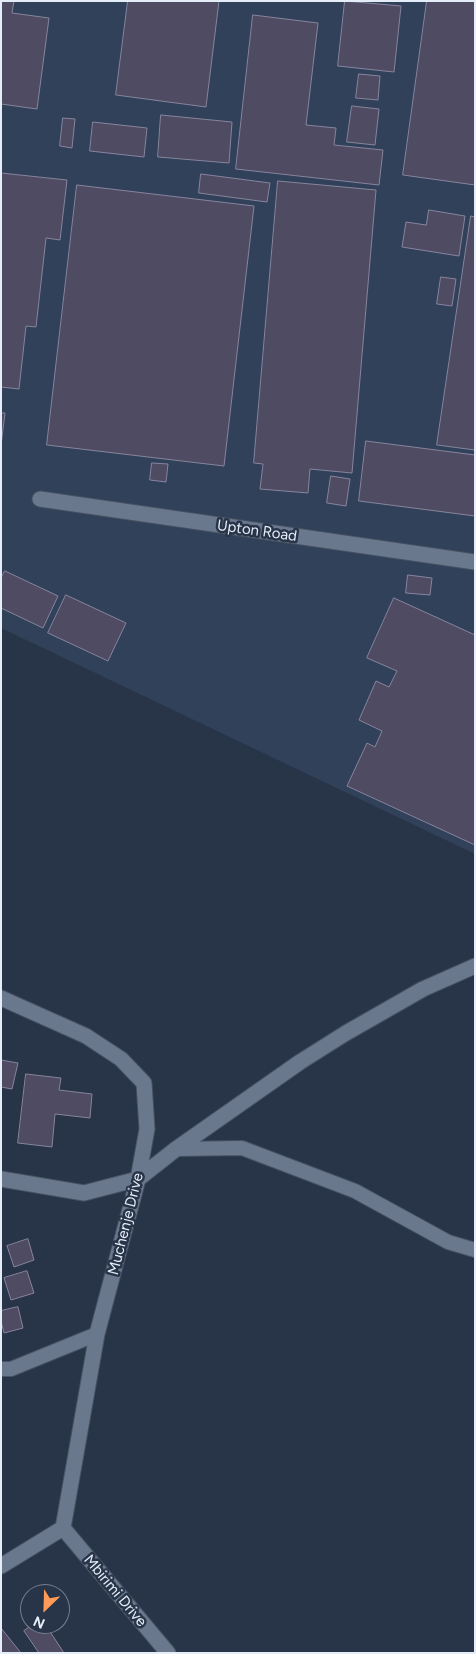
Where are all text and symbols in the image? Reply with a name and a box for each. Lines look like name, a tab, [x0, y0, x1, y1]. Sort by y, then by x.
street label: Upton Road	[216, 516, 298, 546]
street label: Muchenje Drive	[105, 1171, 147, 1277]
street label: Mbirimi Drive	[80, 1551, 150, 1631]
north arrow	[20, 1584, 70, 1634]
text: N	[31, 1612, 48, 1632]

